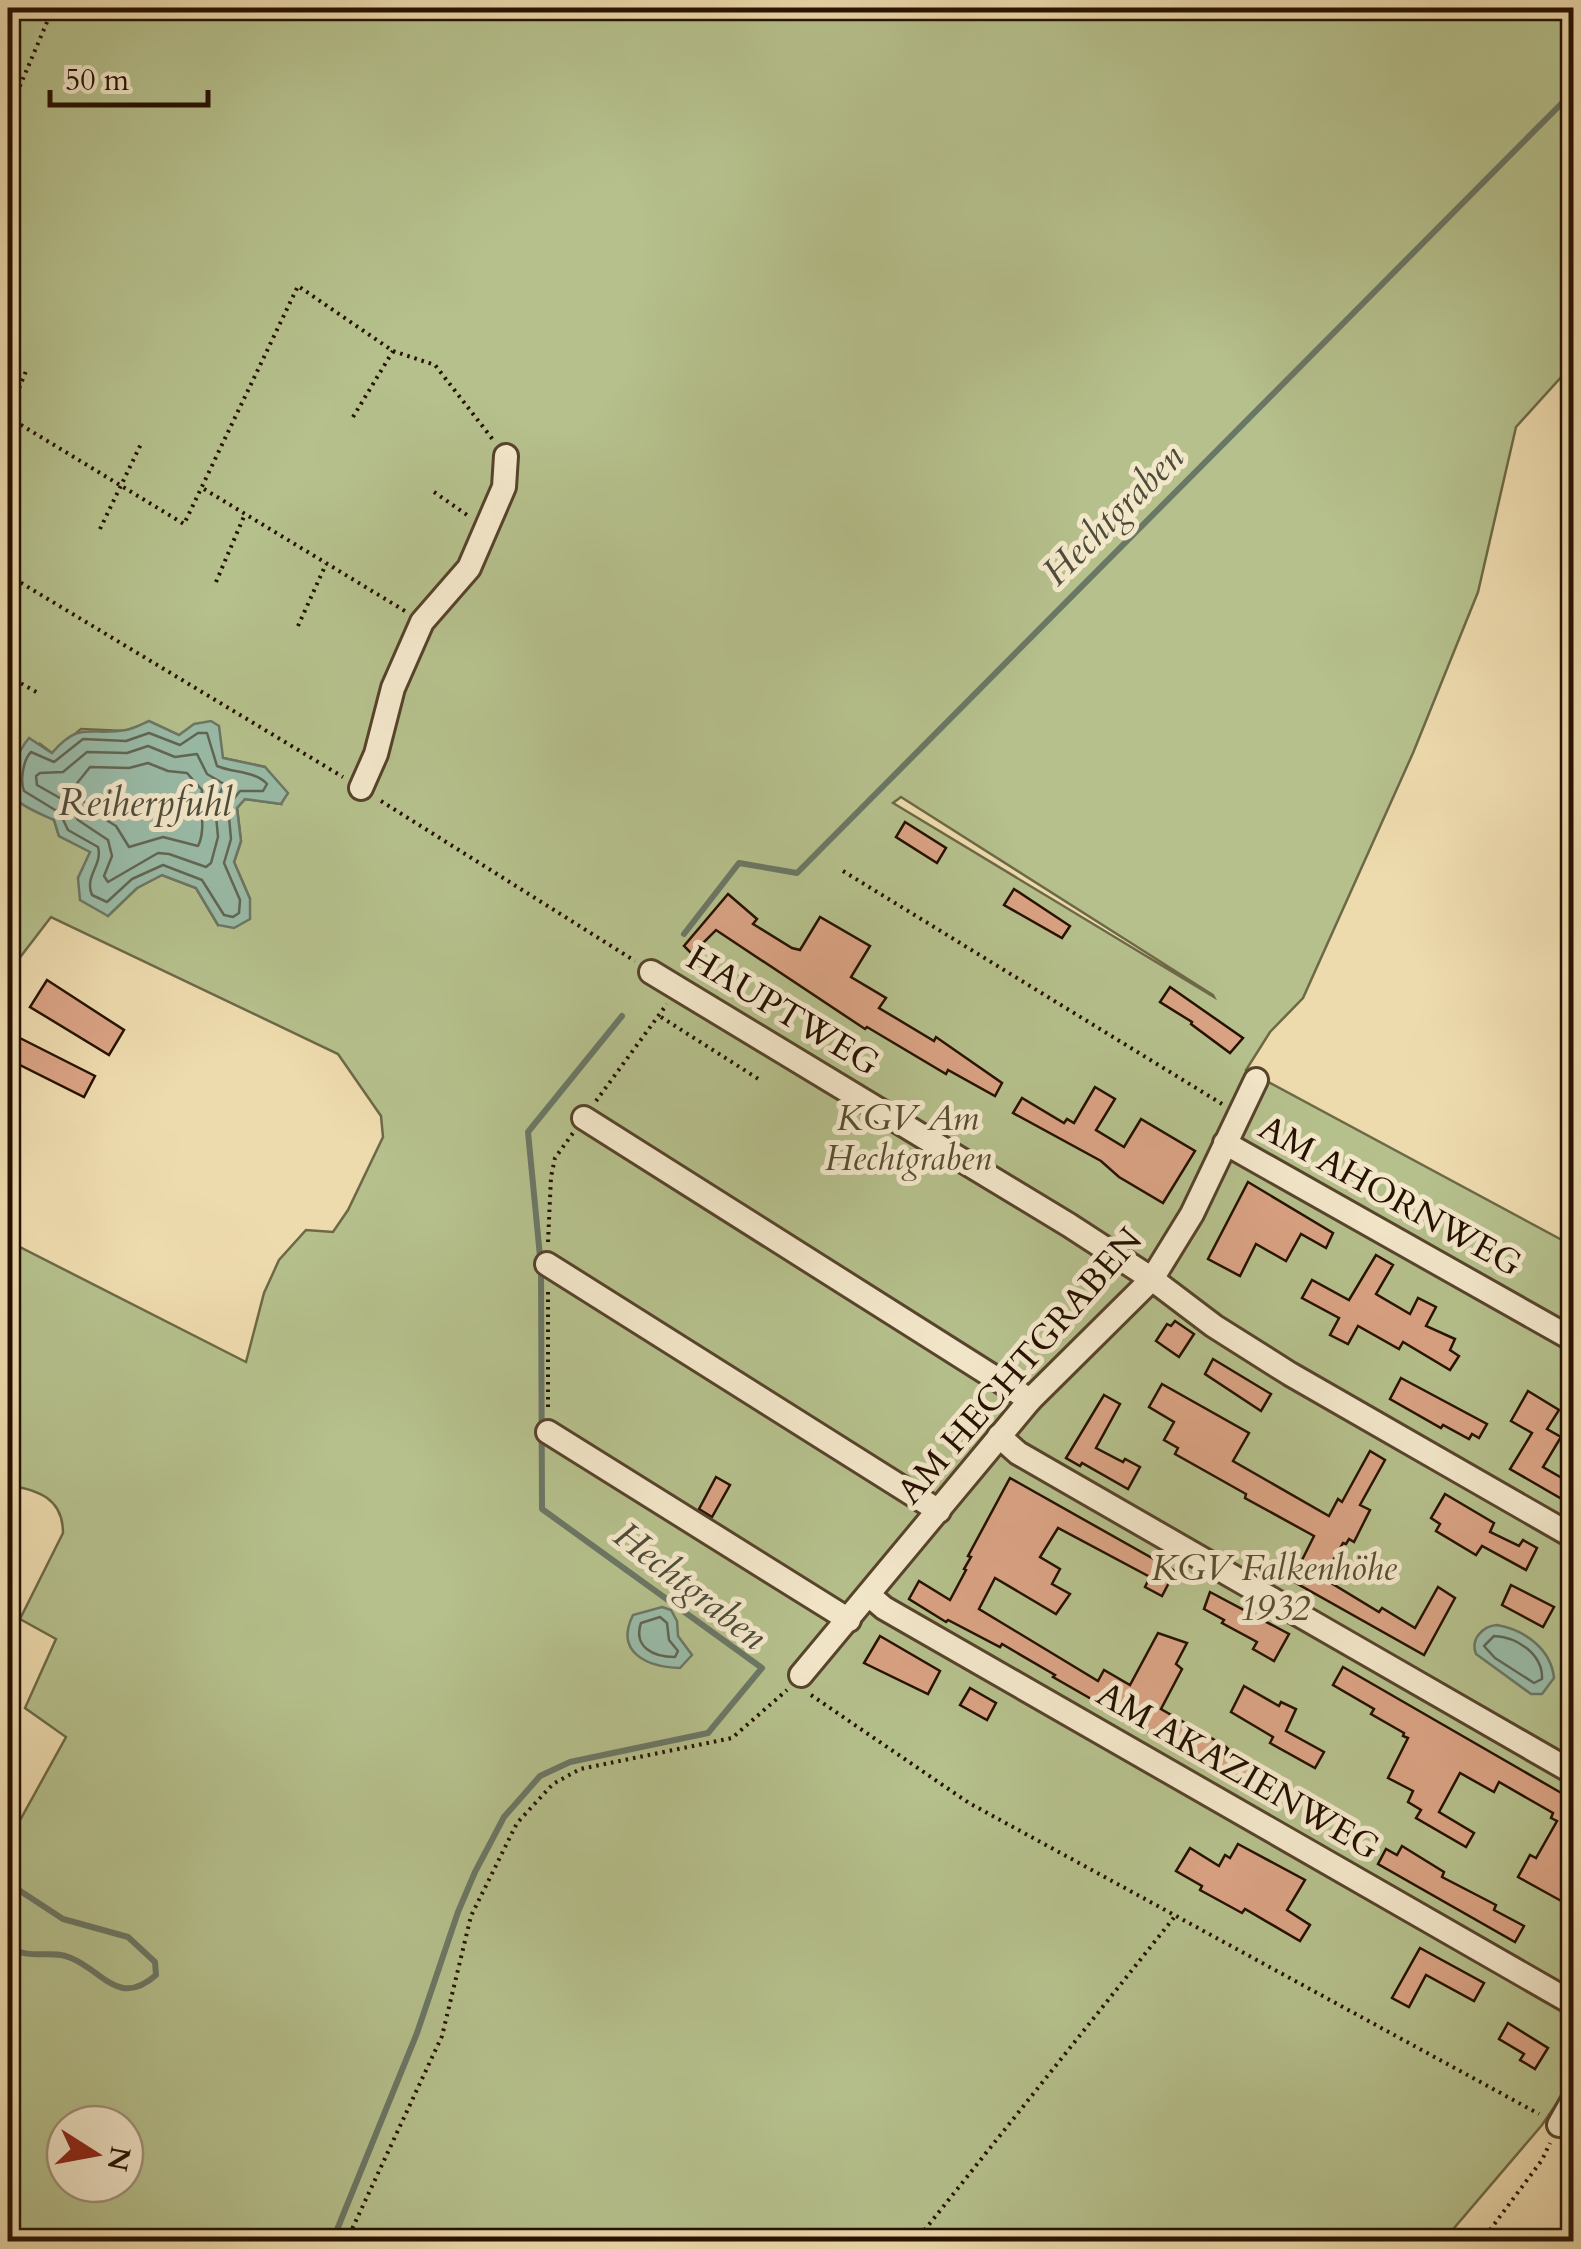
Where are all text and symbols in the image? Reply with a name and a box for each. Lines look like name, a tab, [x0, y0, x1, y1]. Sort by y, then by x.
scale bar	[50, 45, 208, 107]
text: 50 m	[65, 60, 130, 101]
water label: Hechtgraben	[1031, 432, 1196, 597]
water label: Reiherpfuhl	[58, 777, 233, 829]
street label: HAUPTWEG	[678, 935, 888, 1087]
park label: KGV Am Hechtgraben	[825, 1095, 991, 1183]
street label: AM AHORNWEG	[1250, 1104, 1530, 1288]
street label: AM HECHTGRABEN	[886, 1217, 1154, 1515]
water label: Hechtgraben	[603, 1510, 778, 1663]
park label: KGV Falkenhöhe 1932	[1151, 1545, 1397, 1633]
street label: AM AKAZIENWEG	[1088, 1670, 1388, 1872]
north arrow	[45, 2104, 145, 2204]
text: N	[98, 2143, 140, 2174]

